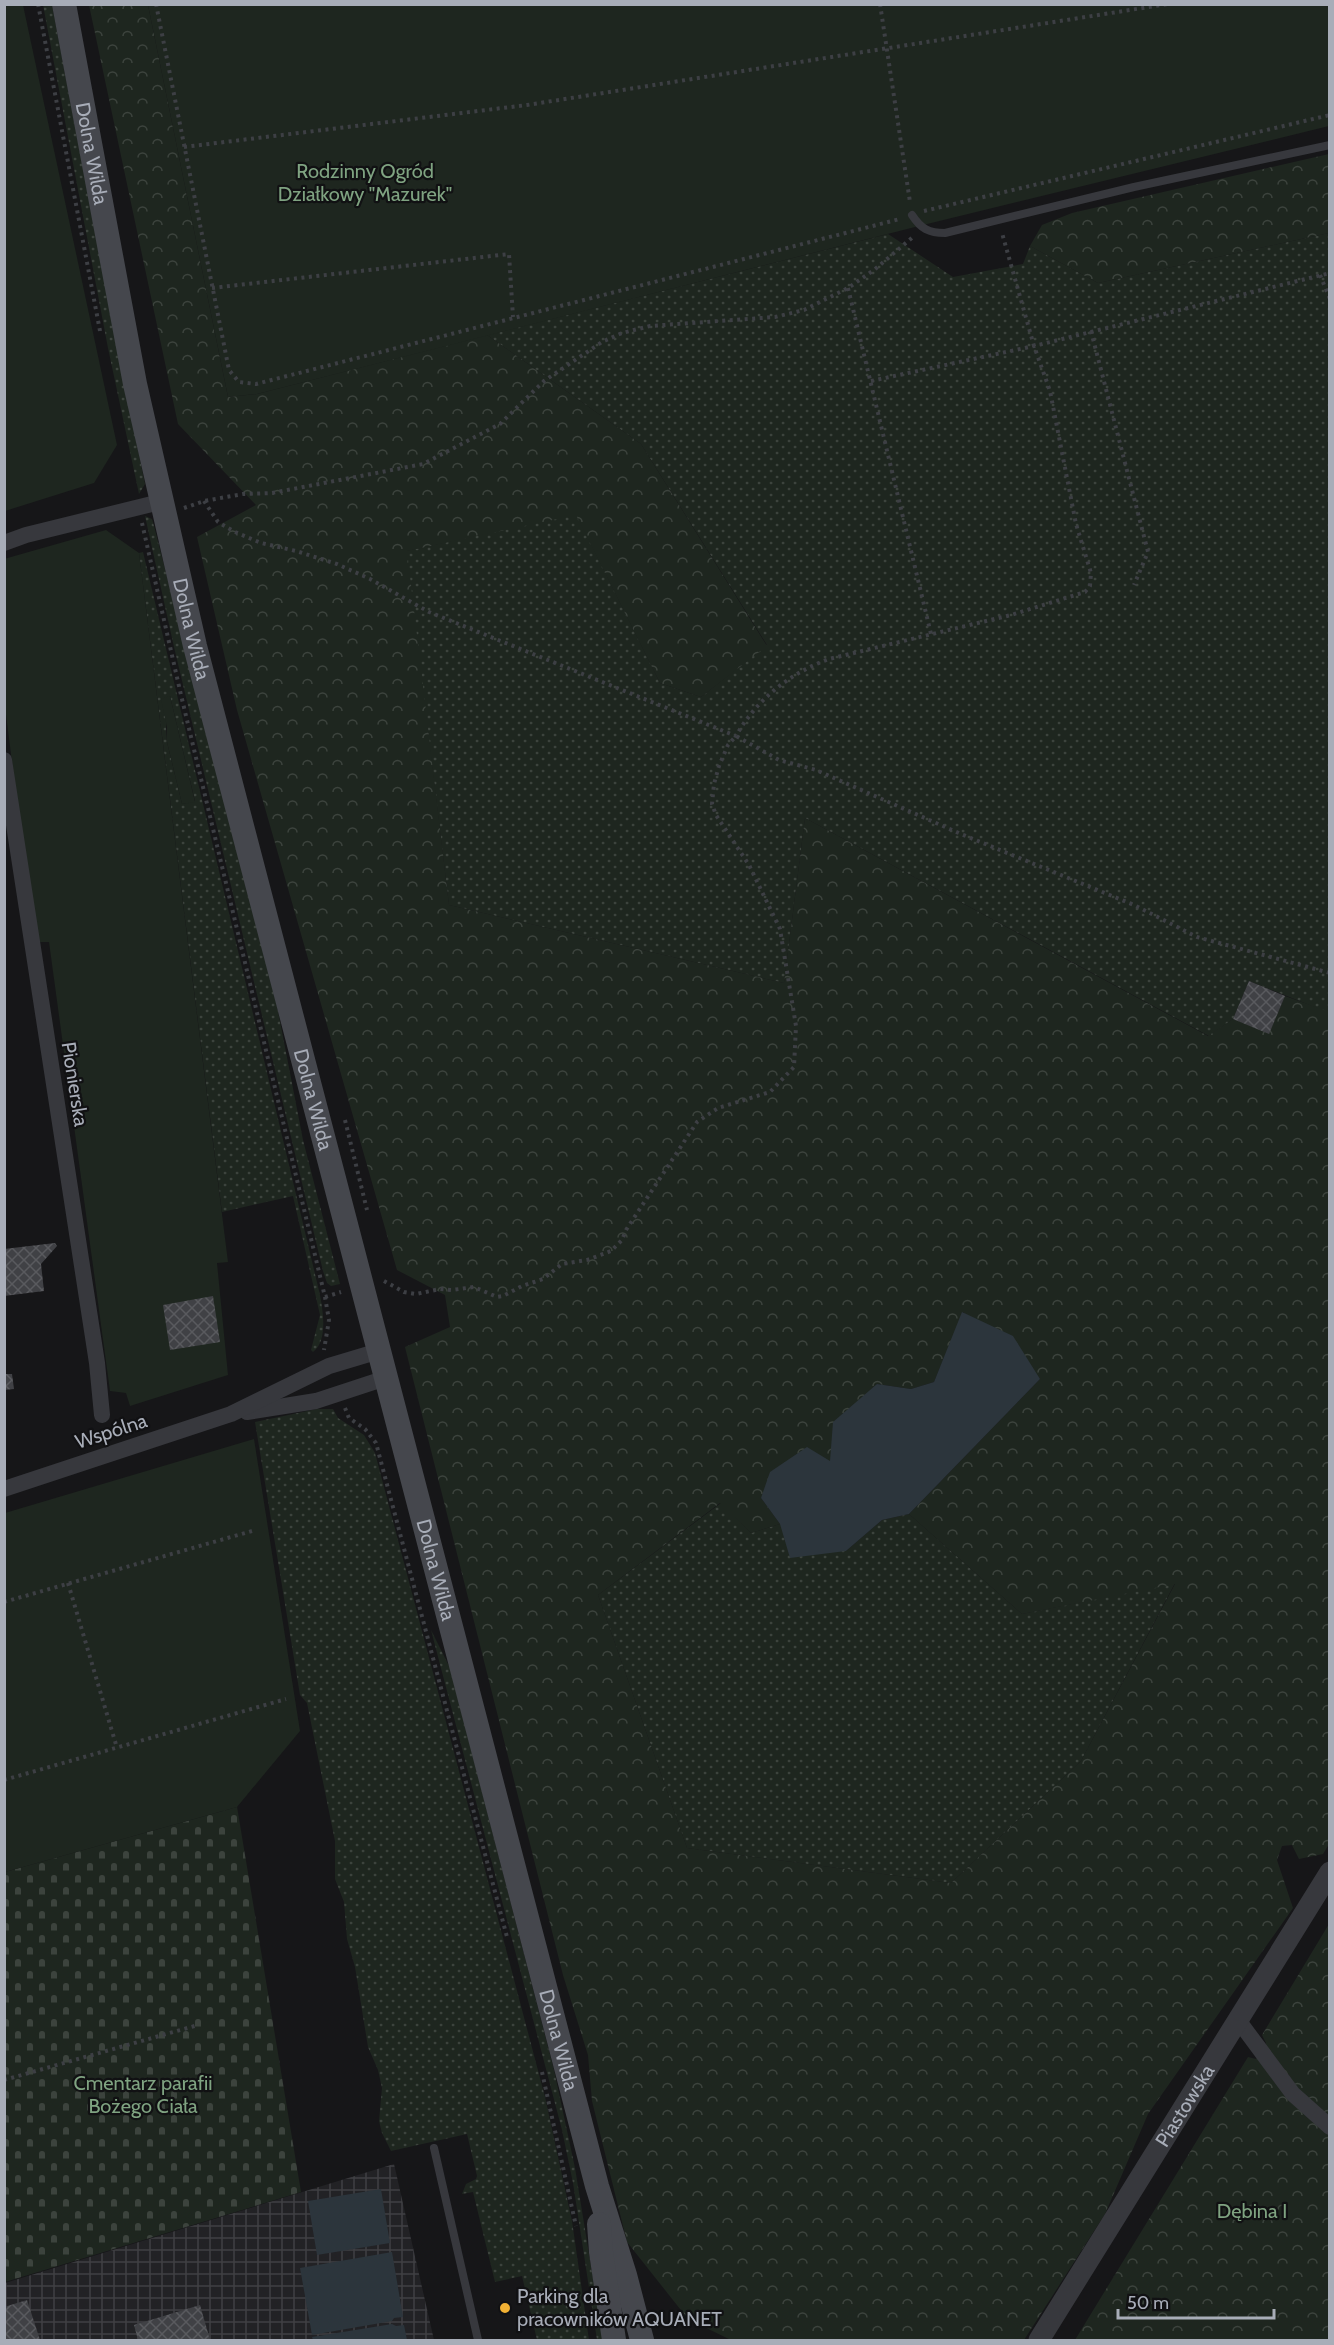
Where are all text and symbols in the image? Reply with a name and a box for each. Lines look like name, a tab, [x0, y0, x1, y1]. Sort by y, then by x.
street label: Dolna Wilda	[71, 100, 113, 207]
park label: Rodzinny Ogród Działkowy "Mazurek"	[278, 159, 452, 206]
street label: Dolna Wilda	[168, 576, 215, 683]
street label: Pionierska	[56, 1040, 94, 1128]
street label: Dolna Wilda	[289, 1046, 338, 1153]
street label: Wspólna	[72, 1408, 150, 1454]
street label: Dolna Wilda	[411, 1516, 461, 1623]
street label: Dolna Wilda	[534, 1987, 584, 2094]
street label: Piastowska	[1150, 2060, 1220, 2151]
park label: Cmentarz parafii Bożego Ciała	[73, 2071, 213, 2118]
park label: Dębina I	[1217, 2199, 1287, 2223]
scale bar	[1118, 2282, 1274, 2320]
place label: Parking dla pracowników AQUANET	[517, 2284, 722, 2331]
text: 50 m	[1127, 2292, 1169, 2314]
marker: Parking dla pracowników AQUANET	[498, 2301, 512, 2315]

